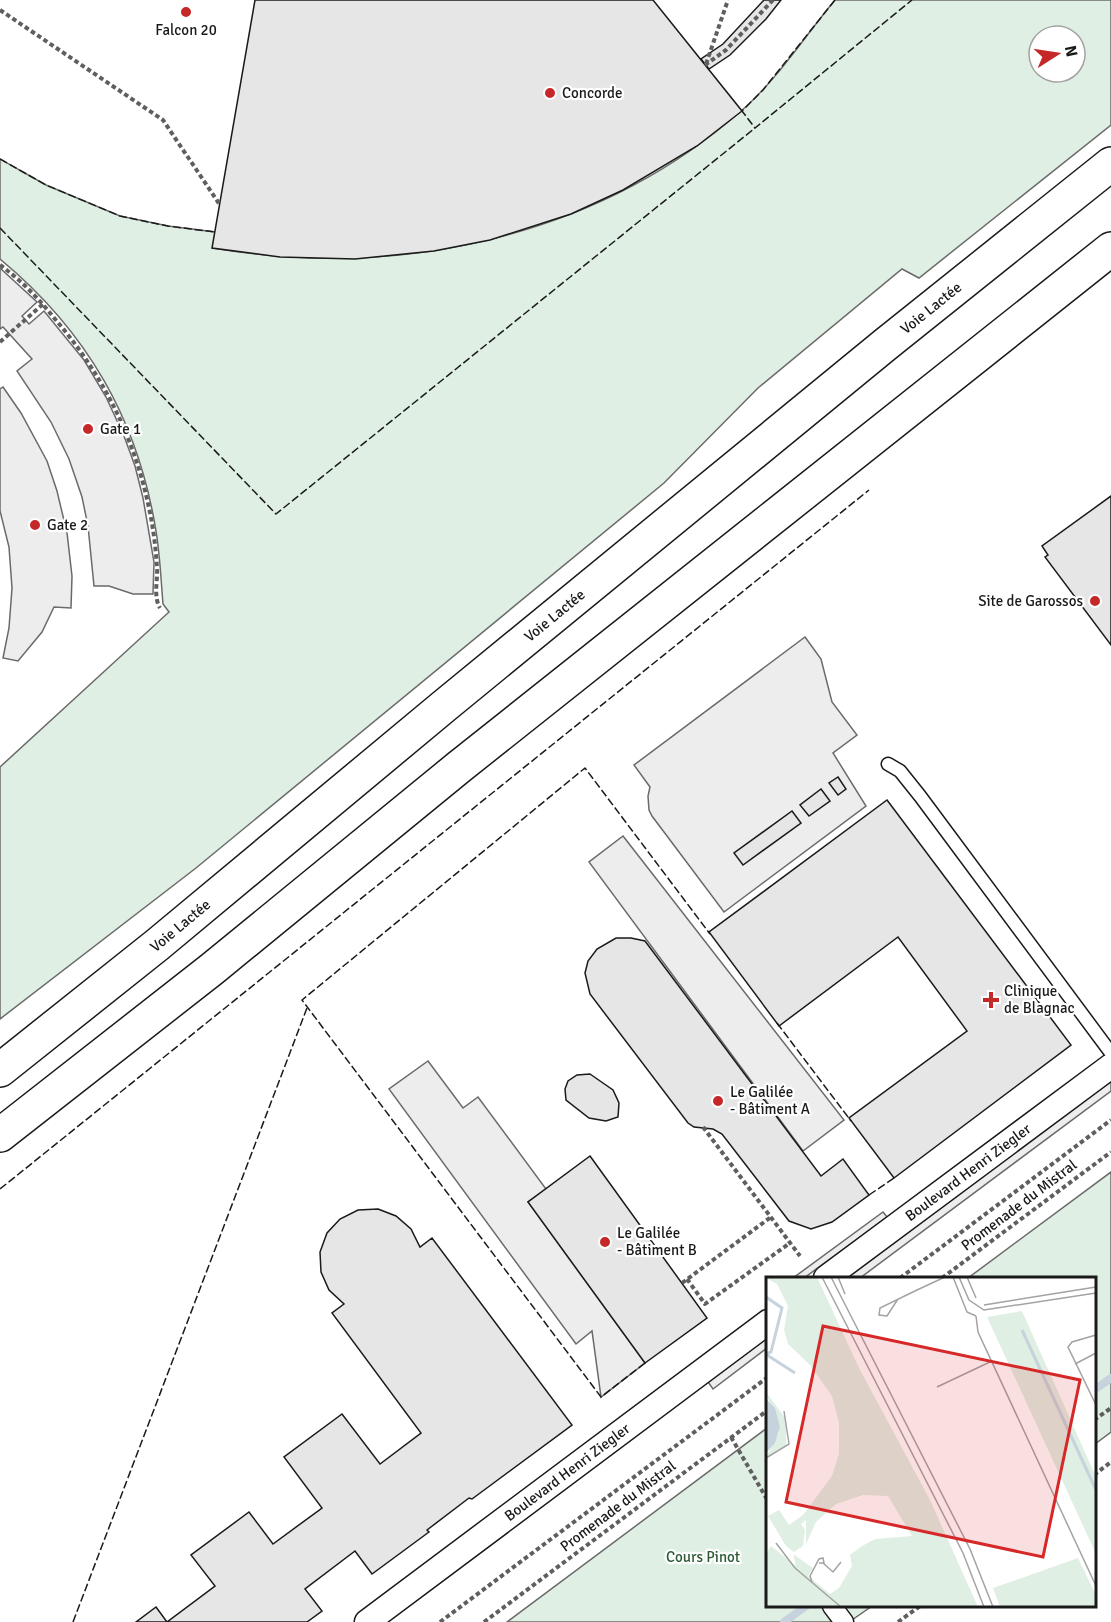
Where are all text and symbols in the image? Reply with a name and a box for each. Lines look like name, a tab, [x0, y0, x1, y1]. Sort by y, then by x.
marker: Falcon 20	[179, 5, 193, 19]
place label: Falcon 20	[155, 21, 217, 39]
north arrow	[1027, 24, 1087, 84]
text: N	[1060, 44, 1082, 59]
place label: Concorde	[562, 84, 623, 102]
marker: Concorde	[543, 86, 557, 100]
street label: Voie Lactée	[897, 278, 965, 338]
place label: Gate 1	[100, 420, 141, 438]
marker: Gate 1	[81, 422, 95, 436]
place label: Gate 2	[47, 516, 88, 534]
marker: Gate 2	[28, 518, 42, 532]
street label: Voie Lactée	[521, 585, 589, 646]
place label: Site de Garossos	[978, 592, 1083, 610]
marker: Site de Garossos	[1088, 594, 1102, 608]
street label: Voie Lactée	[147, 895, 214, 956]
place label: Clinique de Blagnac	[1004, 982, 1075, 1017]
marker: Clinique de Blagnac	[982, 991, 1000, 1009]
place label: Le Galilée - Bâtiment A	[730, 1083, 810, 1118]
marker: Le Galilée - Bâtiment A	[711, 1094, 725, 1108]
street label: Boulevard Henri Ziegler	[902, 1119, 1035, 1225]
street label: Promenade du Mistral	[958, 1156, 1080, 1254]
place label: Le Galilée - Bâtiment B	[617, 1224, 697, 1259]
marker: Le Galilée - Bâtiment B	[598, 1235, 612, 1249]
inset map	[766, 1277, 1096, 1607]
street label: Boulevard Henri Ziegler	[501, 1419, 634, 1525]
street label: Promenade du Mistral	[557, 1457, 679, 1555]
park label: Cours Pinot	[666, 1548, 740, 1566]

